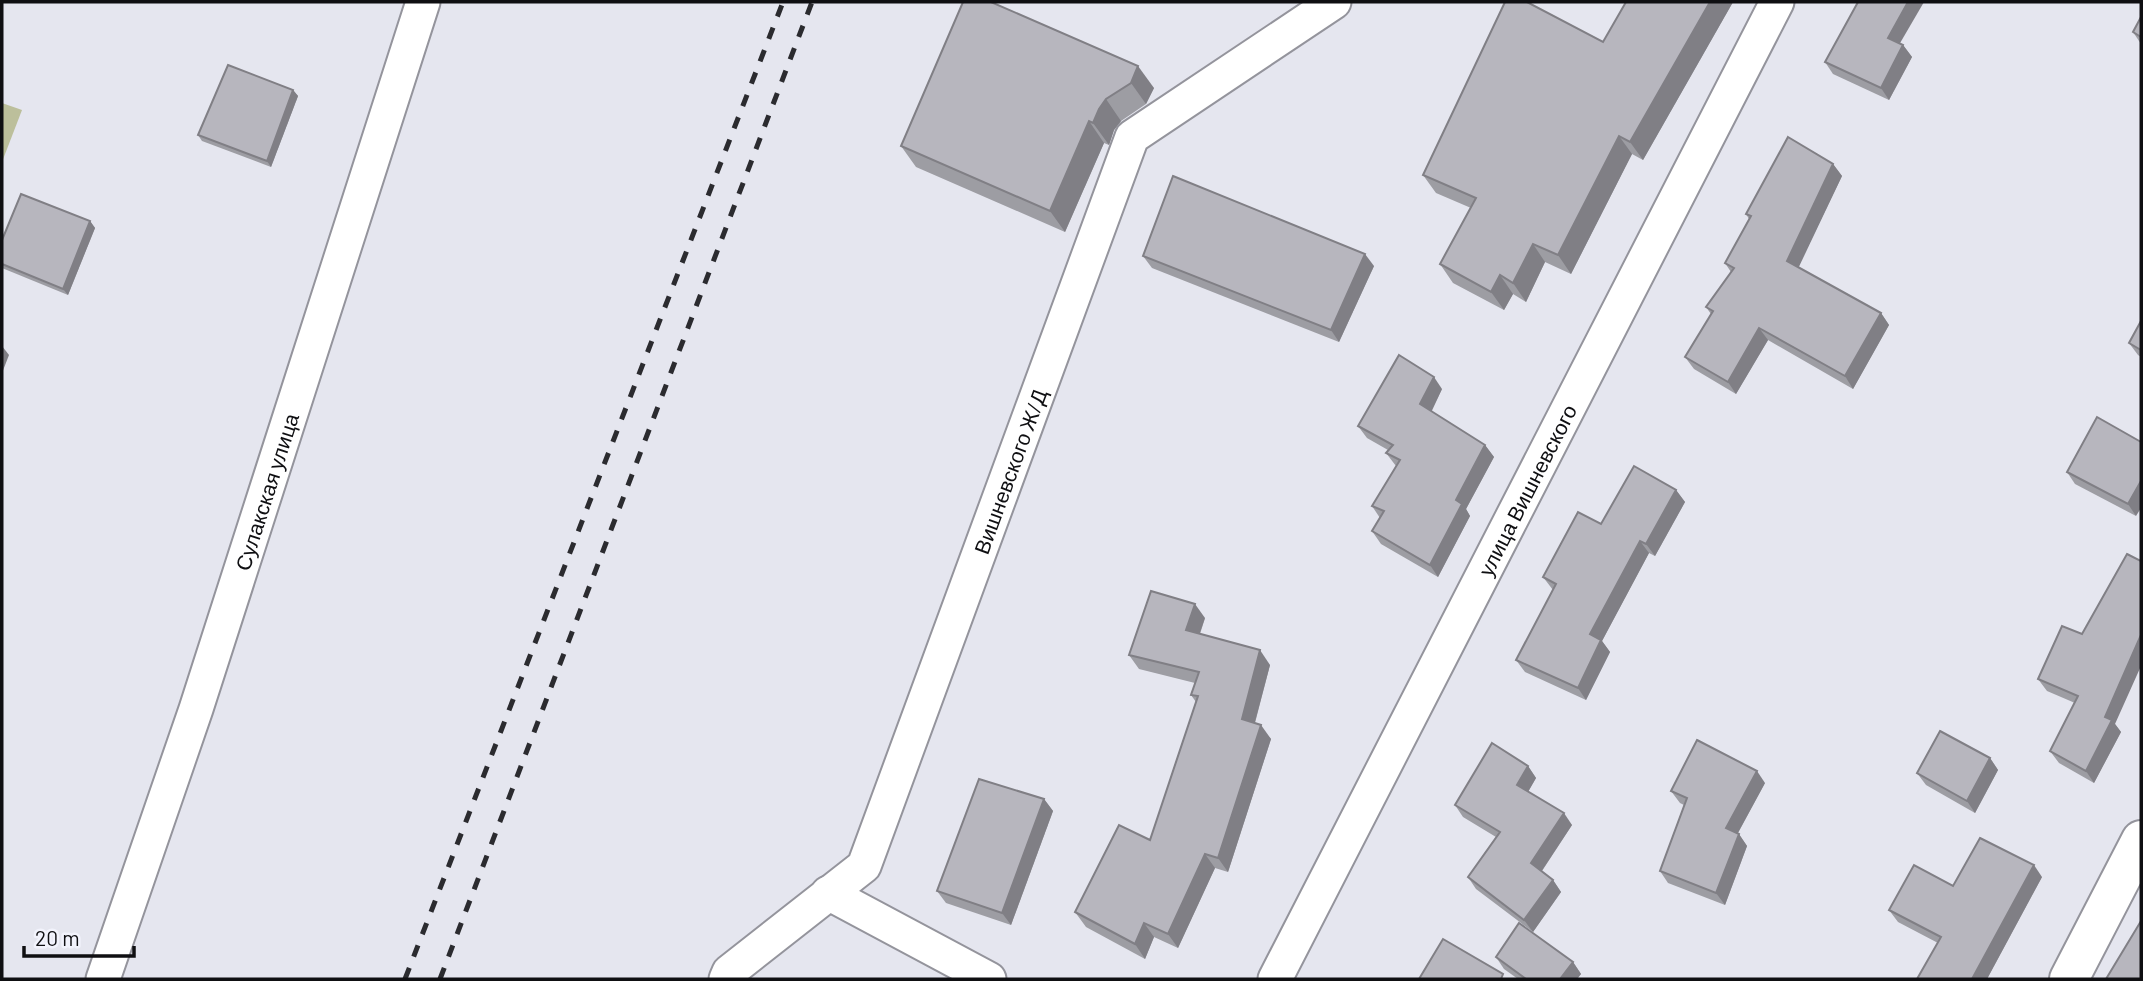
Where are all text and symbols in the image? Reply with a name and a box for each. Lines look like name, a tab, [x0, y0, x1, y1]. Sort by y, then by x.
street label: Вишневского Ж/Д	[967, 385, 1051, 557]
street label: улица Вишневского	[1472, 400, 1581, 580]
street label: Сулакская улица	[229, 409, 303, 573]
scale bar	[24, 914, 135, 958]
text: 20 m	[35, 925, 80, 950]

